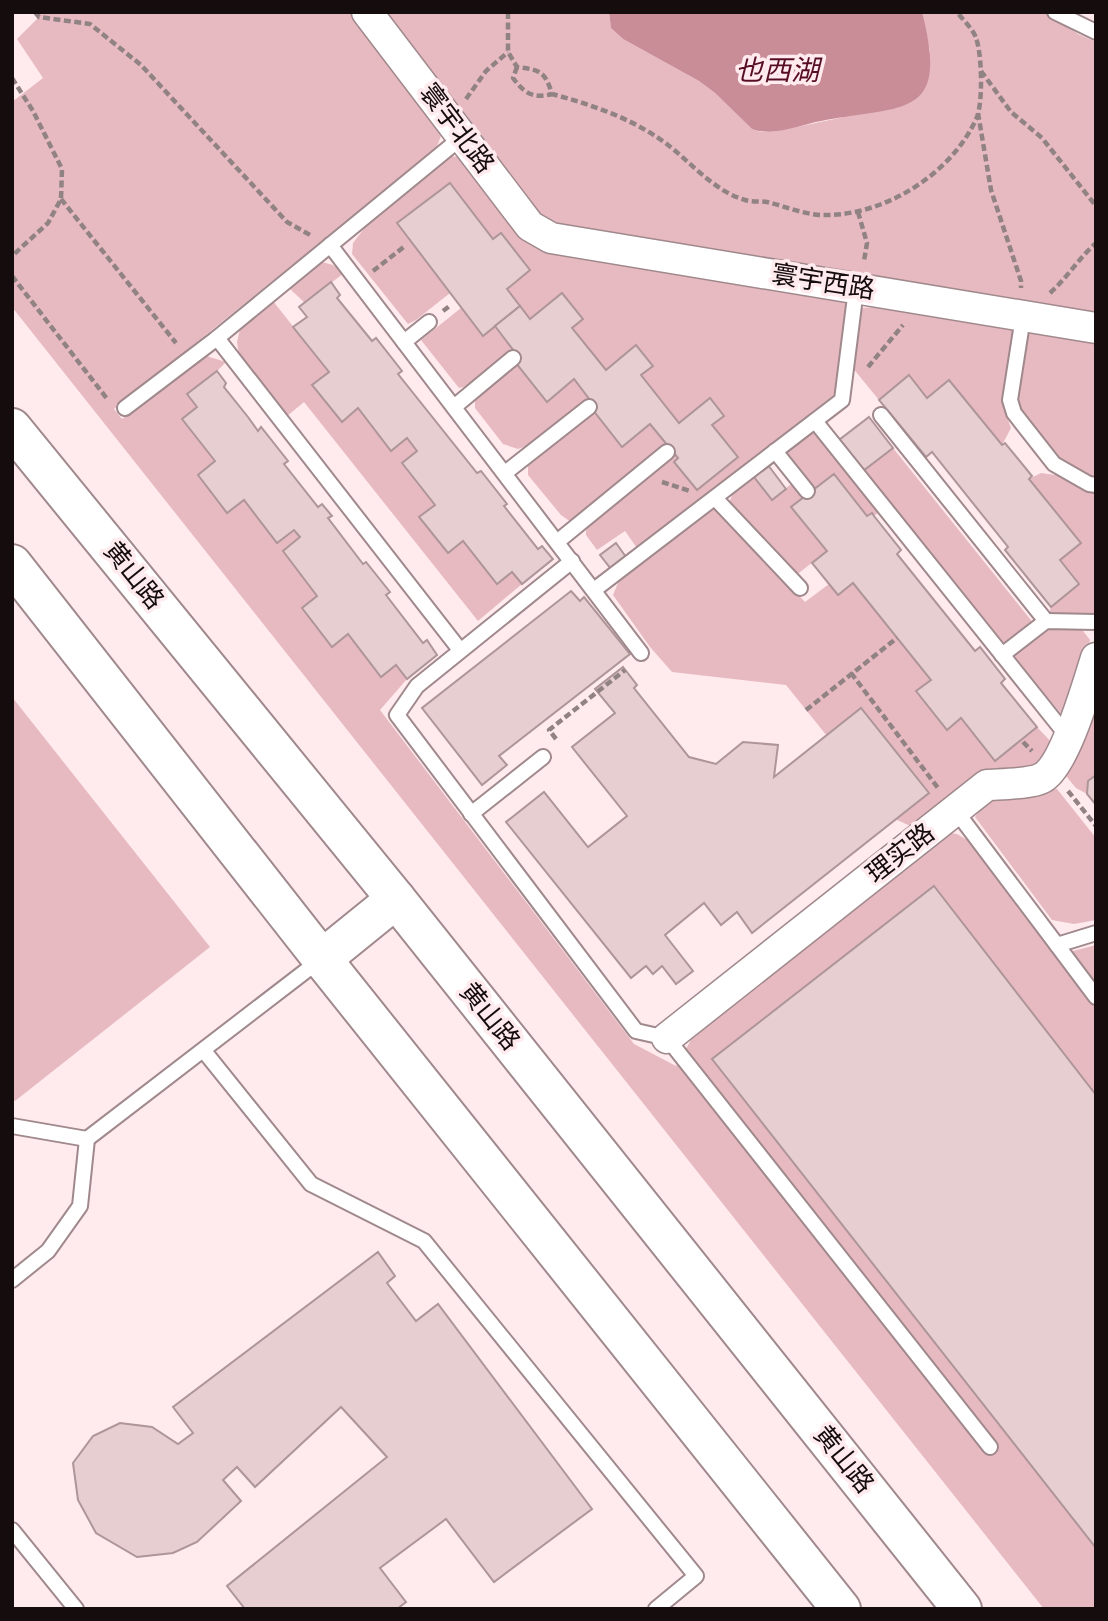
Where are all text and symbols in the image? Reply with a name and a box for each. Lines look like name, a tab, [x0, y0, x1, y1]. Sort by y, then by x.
water label: 也西湖	[735, 55, 823, 88]
street label: 寰宇北路	[412, 78, 500, 180]
street label: 寰宇西路	[769, 260, 877, 306]
street label: 黄山路	[96, 536, 170, 616]
street label: 理实路	[861, 818, 941, 890]
street label: 黄山路	[452, 977, 526, 1057]
street label: 黄山路	[806, 1420, 880, 1500]

